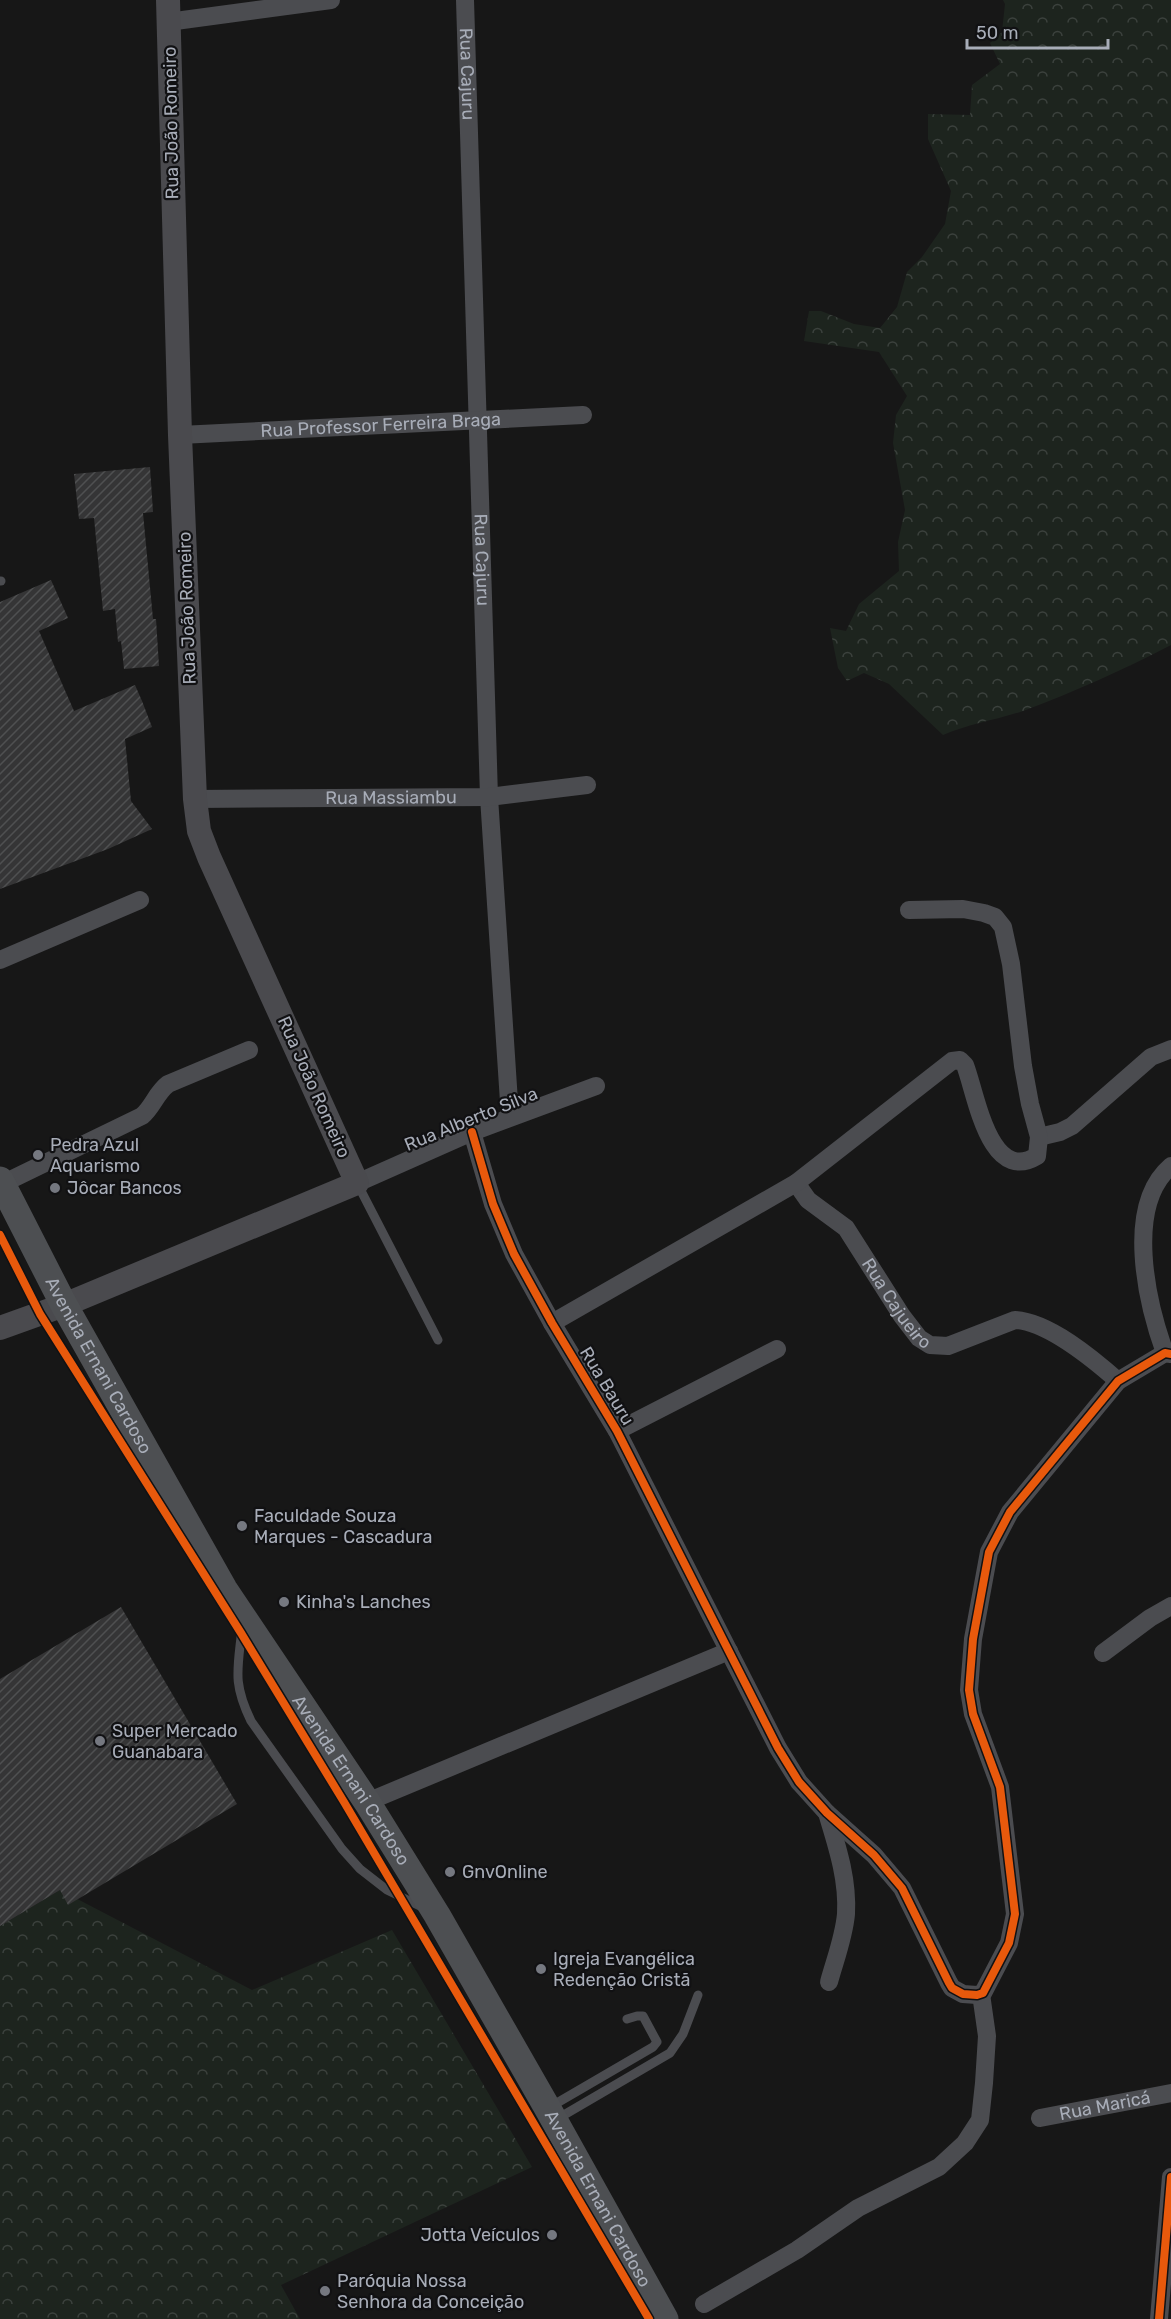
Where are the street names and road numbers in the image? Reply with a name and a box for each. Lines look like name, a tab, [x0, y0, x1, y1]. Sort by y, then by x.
street label: Rua Cajuru	[455, 28, 480, 120]
street label: Rua João Romeiro	[159, 46, 183, 200]
street label: Rua Professor Ferreira Braga	[260, 408, 501, 442]
street label: Rua Cajuru	[469, 513, 494, 606]
street label: Rua João Romeiro	[173, 531, 201, 685]
street label: Rua Massiambu	[325, 786, 457, 809]
street label: Rua João Romeiro	[273, 1013, 355, 1161]
street label: Rua Alberto Silva	[401, 1082, 541, 1156]
street label: Rua Cajueiro	[857, 1254, 935, 1354]
street label: Avenida Ernani Cardoso	[41, 1273, 157, 1458]
street label: Rua Bauru	[575, 1343, 639, 1429]
street label: Avenida Ernani Cardoso	[287, 1691, 415, 1870]
street label: Rua Maricá	[1057, 2086, 1152, 2125]
street label: Avenida Ernani Cardoso	[540, 2106, 656, 2291]

